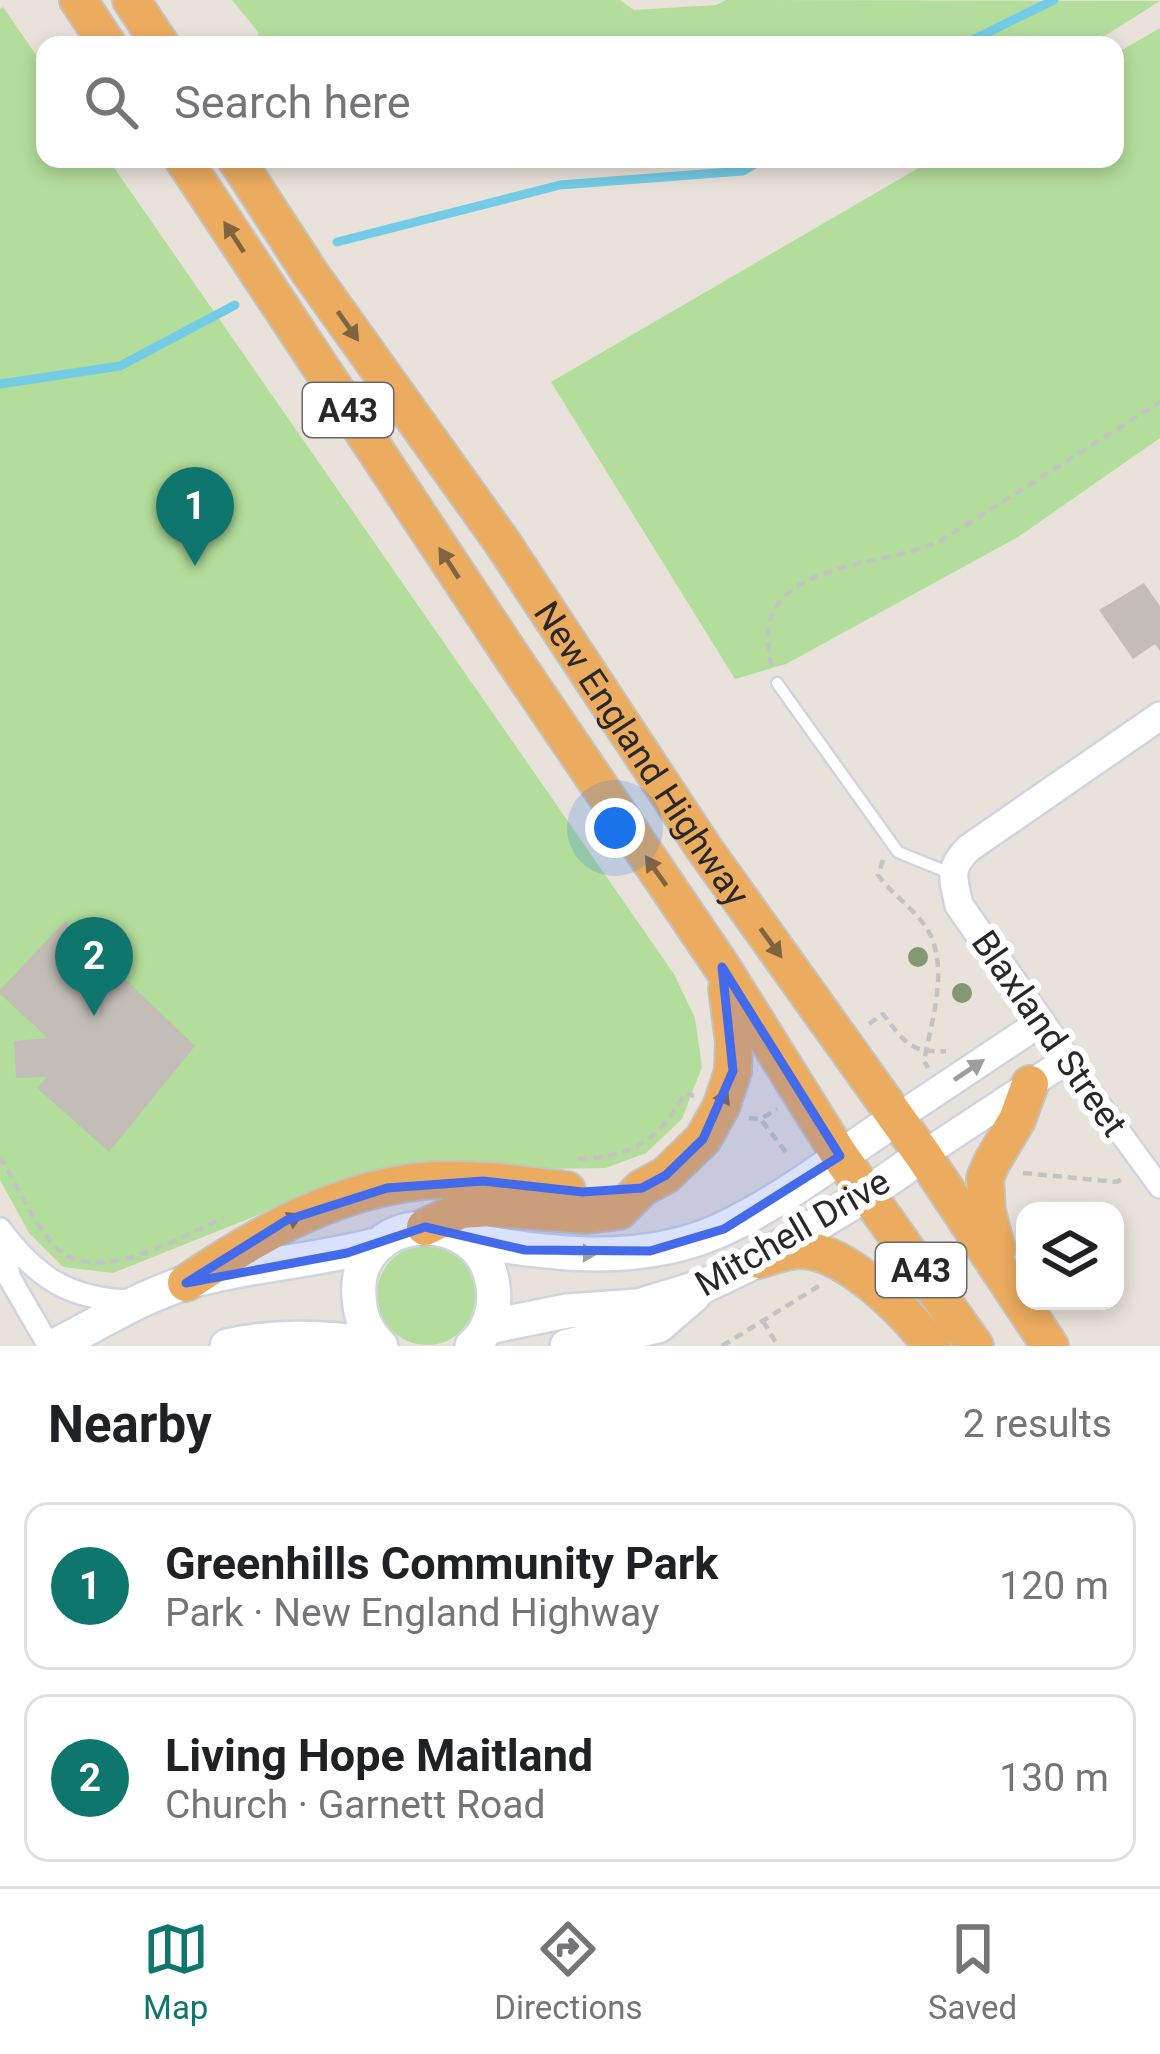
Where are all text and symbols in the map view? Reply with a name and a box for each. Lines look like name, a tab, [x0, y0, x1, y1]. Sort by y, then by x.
search box	[36, 36, 1124, 168]
icon: search	[78, 69, 144, 135]
text: Search here	[174, 76, 411, 129]
one-way arrow	[224, 221, 246, 254]
one-way arrow	[336, 310, 359, 342]
road number: A43	[303, 383, 393, 437]
pin: 1	[156, 467, 234, 566]
one-way arrow	[439, 546, 461, 579]
street label: New England Highway	[525, 594, 758, 914]
your location	[585, 798, 645, 858]
one-way arrow	[645, 855, 668, 887]
pin: 2	[55, 917, 133, 1016]
street label: Blaxland Street	[963, 923, 1136, 1144]
one-way arrow	[759, 927, 783, 959]
one-way arrow	[953, 1060, 985, 1083]
one-way arrow	[710, 1087, 730, 1122]
street label: Mitchell Drive	[688, 1160, 897, 1305]
map controls	[1016, 1202, 1124, 1310]
button: layers	[1016, 1202, 1124, 1310]
one-way arrow	[269, 1212, 304, 1232]
one-way arrow	[562, 1243, 600, 1263]
road number: A43	[876, 1243, 966, 1297]
text: Nearby	[48, 1395, 212, 1454]
text: 2 results	[963, 1401, 1112, 1447]
text: Greenhills Community Park	[165, 1537, 718, 1590]
text: 1	[79, 1563, 101, 1609]
text: 120 m	[999, 1563, 1109, 1609]
text: Park · New England Highway	[165, 1590, 660, 1636]
text: Living Hope Maitland	[165, 1729, 593, 1782]
text: 2	[79, 1755, 101, 1801]
text: 130 m	[999, 1755, 1109, 1801]
text: Church · Garnett Road	[165, 1782, 546, 1828]
tab: Map	[143, 1916, 209, 2027]
tab: Directions	[494, 1916, 643, 2027]
tab: Saved	[928, 1916, 1017, 2027]

